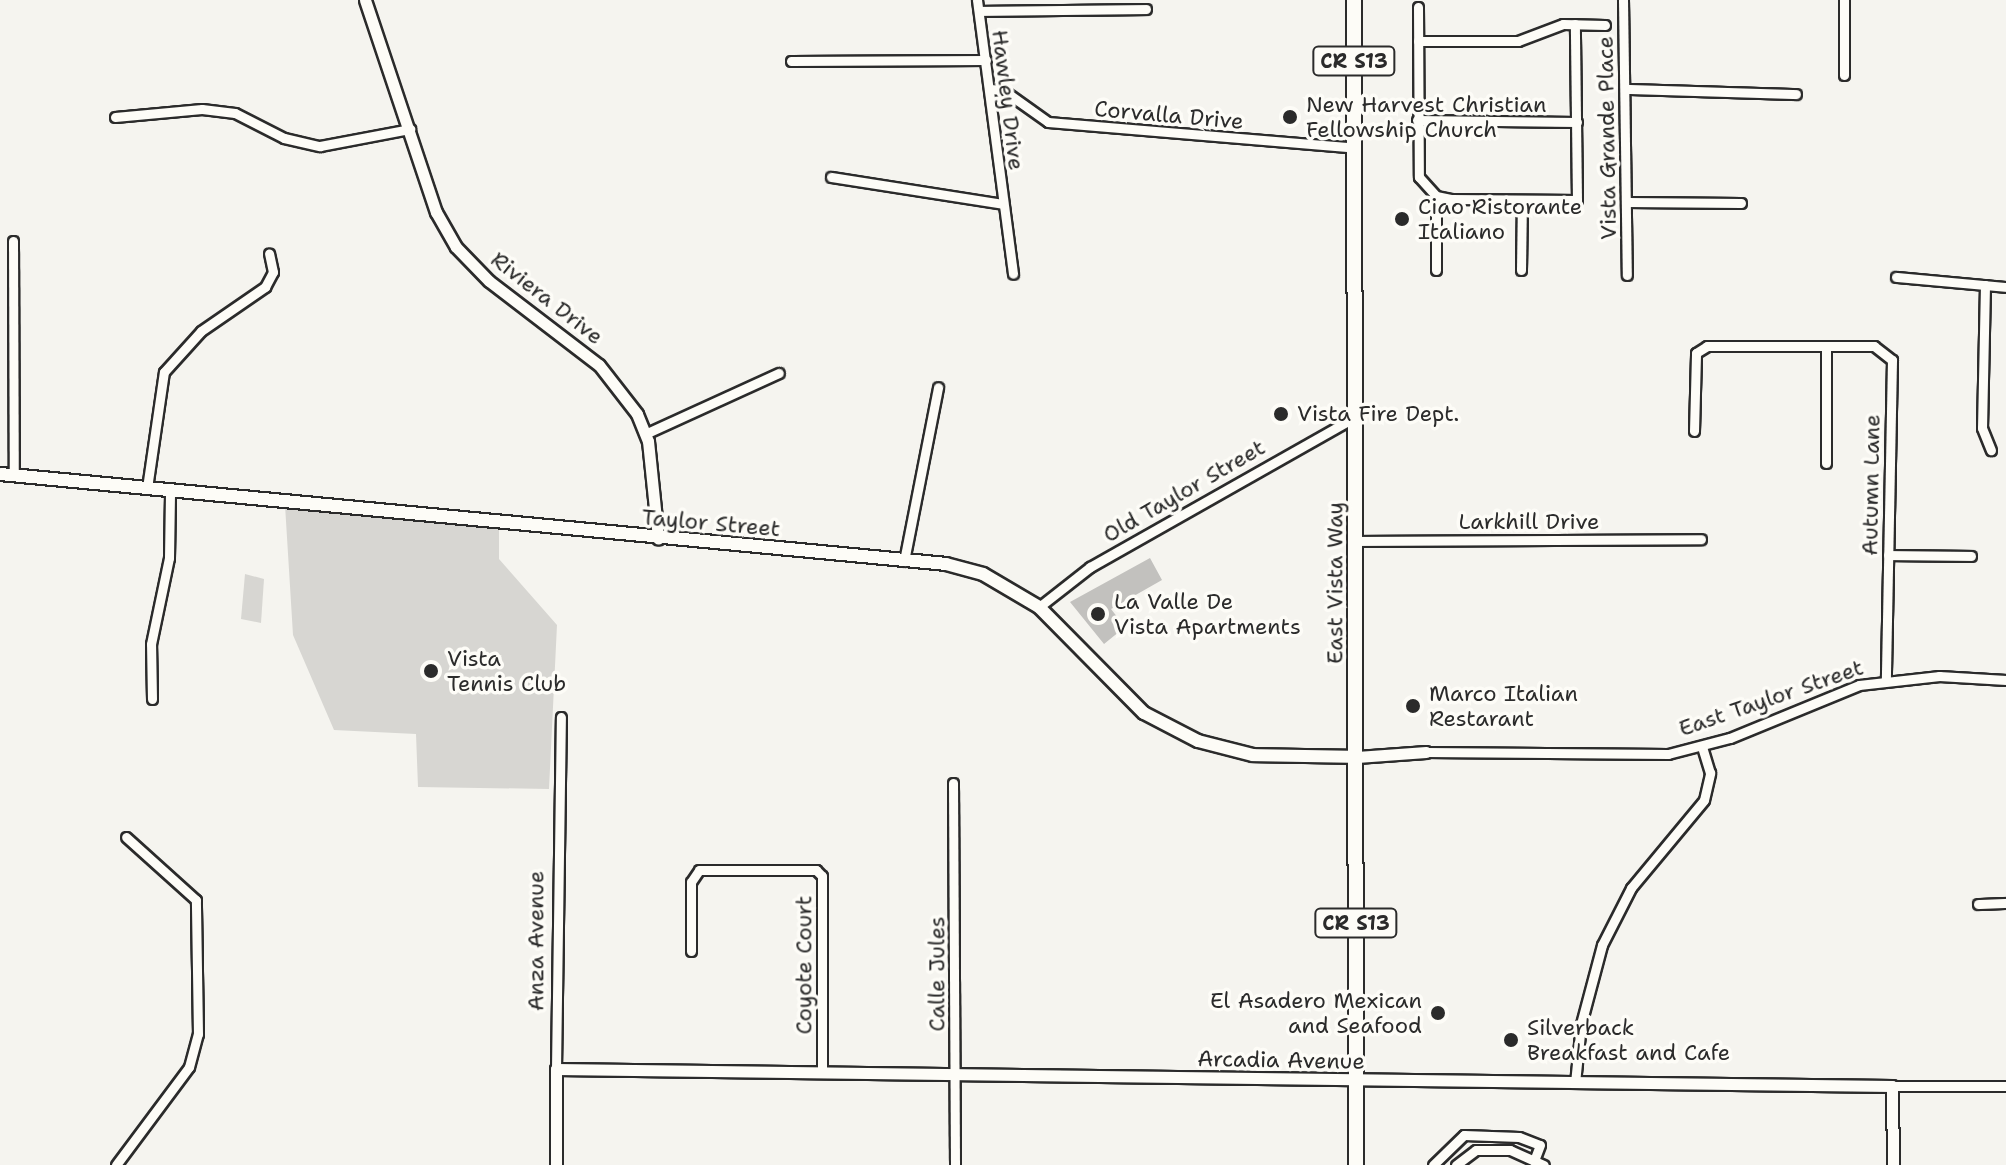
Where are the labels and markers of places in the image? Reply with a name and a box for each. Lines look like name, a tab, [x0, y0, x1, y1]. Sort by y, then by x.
place label: New Harvest Christian Fellowship Church	[1306, 91, 1547, 142]
marker: New Harvest Christian Fellowship Church	[1281, 108, 1299, 126]
place label: Ciao Ristorante Italiano	[1418, 193, 1582, 244]
marker: Ciao Ristorante Italiano	[1393, 210, 1411, 228]
place label: Vista Fire Dept.	[1297, 401, 1459, 427]
marker: Vista Fire Dept.	[1272, 405, 1290, 423]
place label: La Valle De Vista Apartments	[1114, 588, 1301, 640]
marker: La Valle De Vista Apartments	[1089, 605, 1107, 623]
place label: Vista Tennis Club	[447, 645, 566, 696]
marker: Vista Tennis Club	[422, 662, 440, 680]
place label: Marco Italian Restarant	[1429, 680, 1578, 732]
marker: Marco Italian Restarant	[1404, 697, 1422, 715]
place label: El Asadero Mexican and Seafood	[1210, 987, 1422, 1038]
marker: El Asadero Mexican and Seafood	[1429, 1004, 1447, 1022]
place label: Silverback Breakfast and Cafe	[1527, 1014, 1730, 1066]
marker: Silverback Breakfast and Cafe	[1502, 1031, 1520, 1049]

